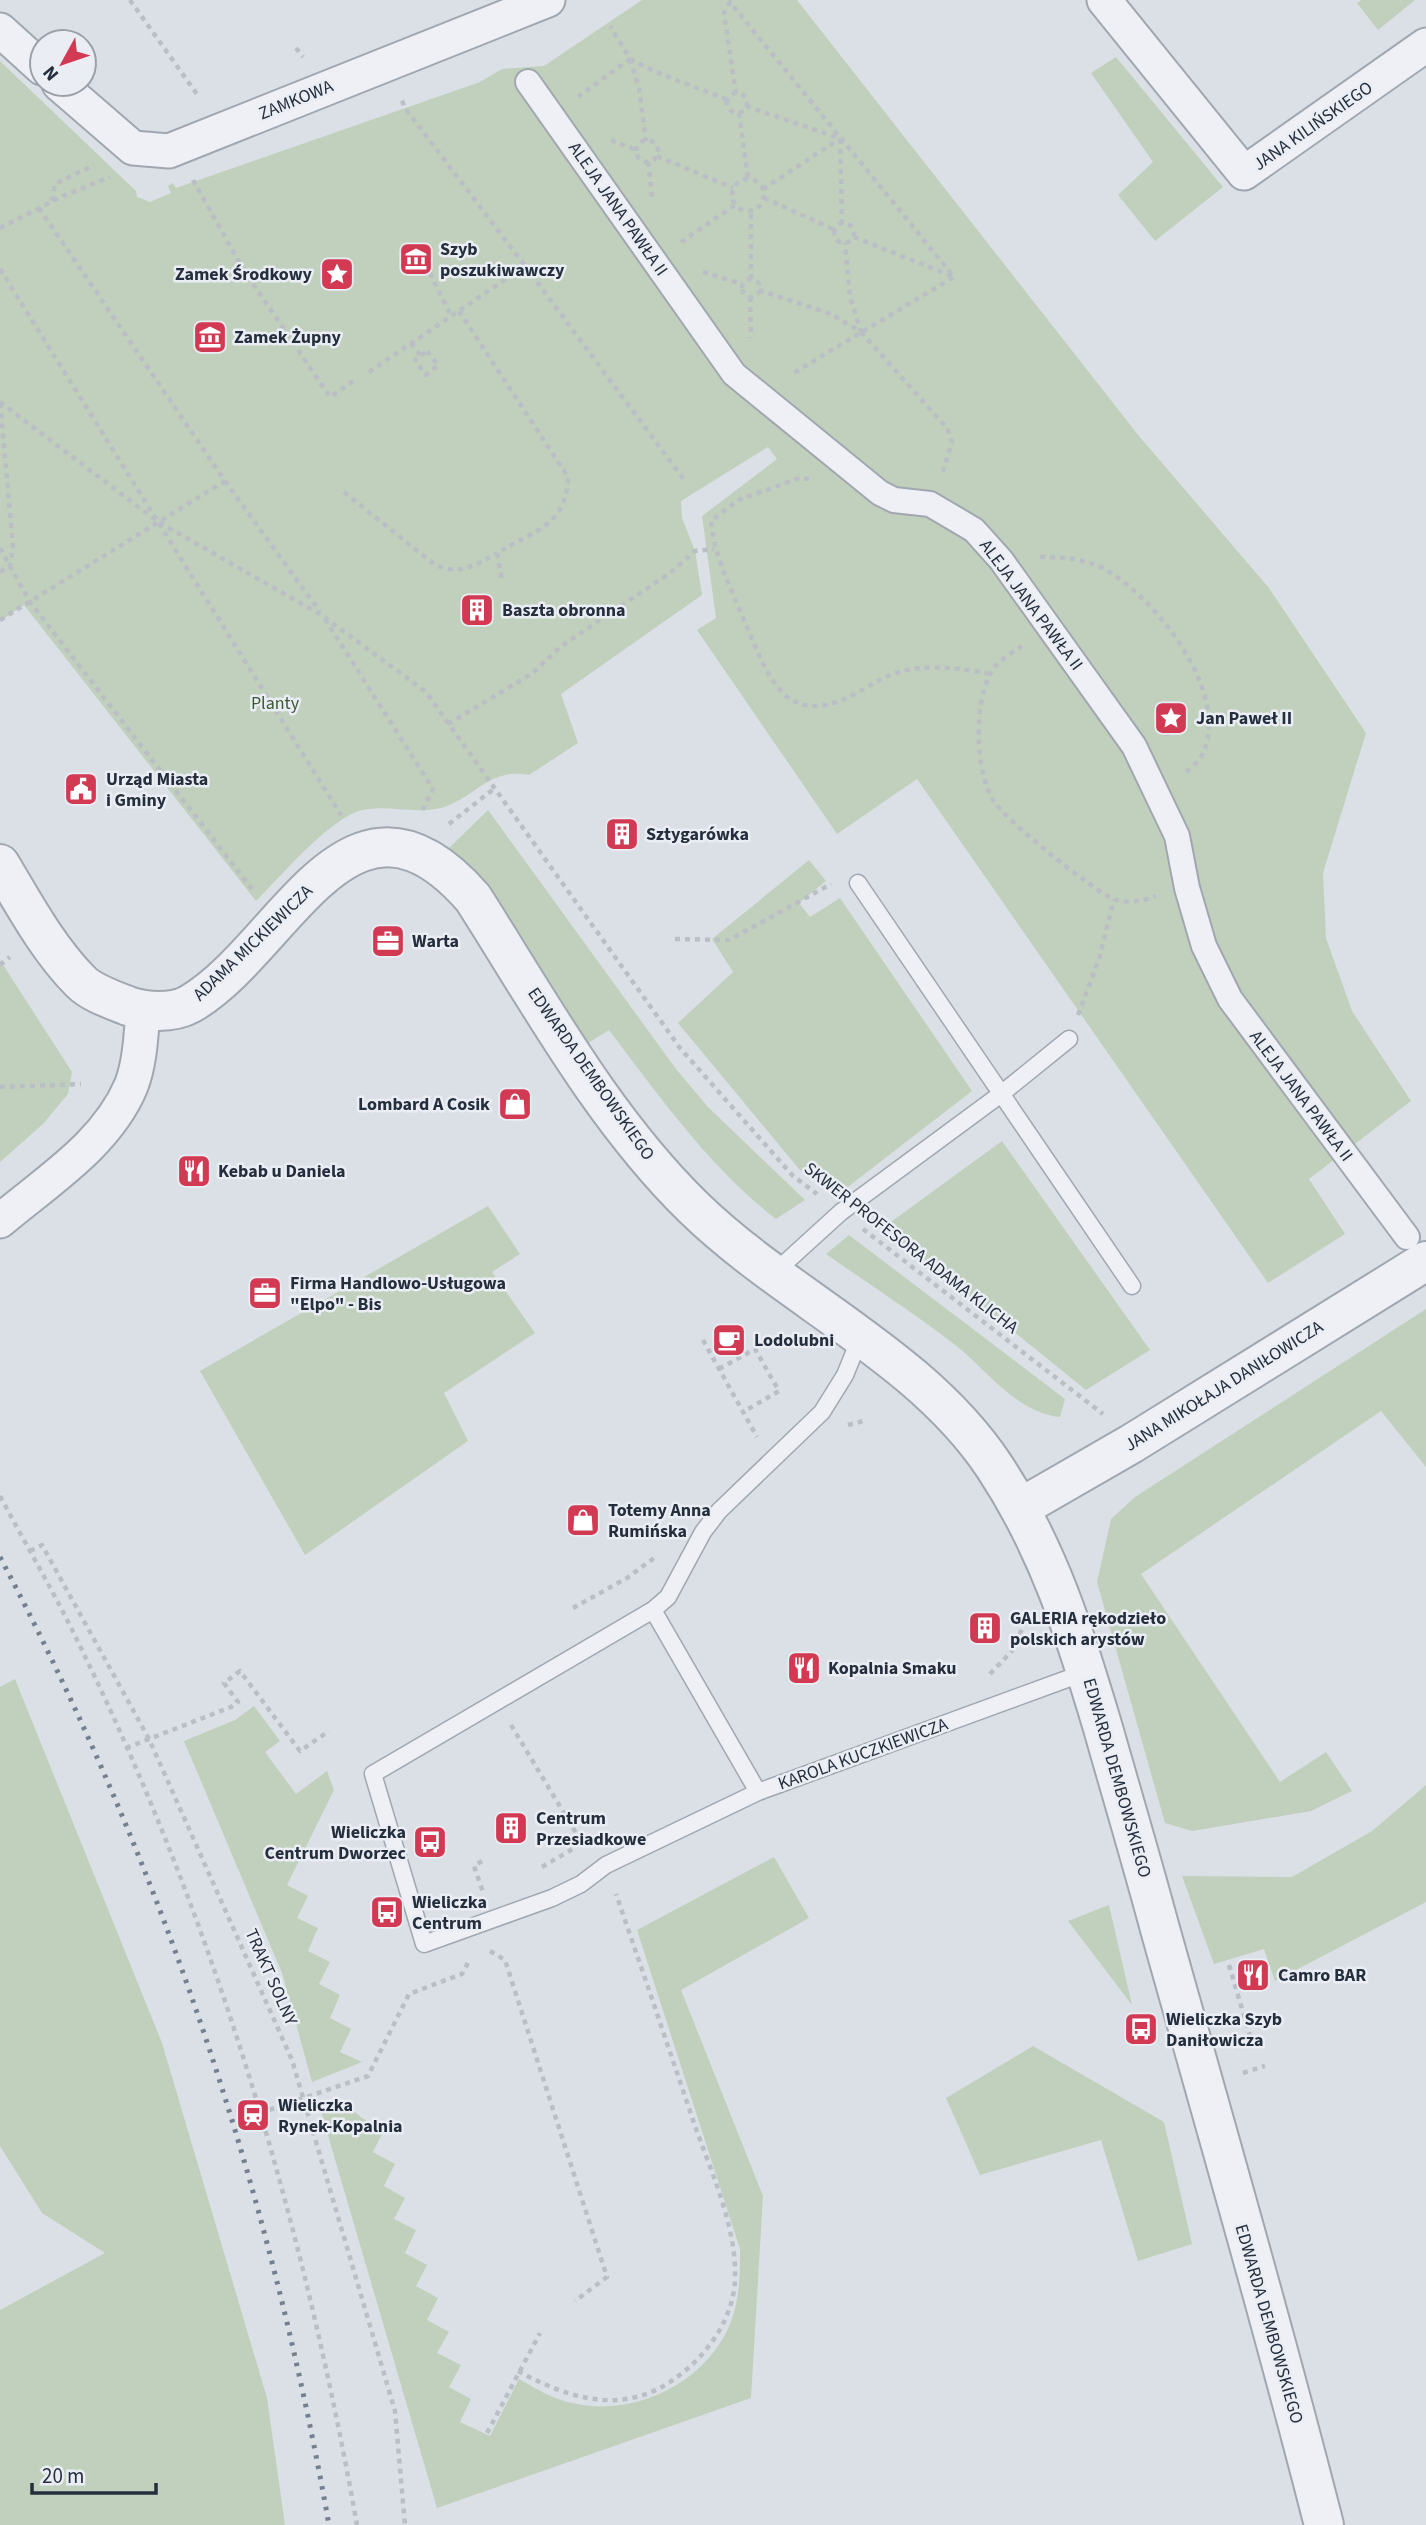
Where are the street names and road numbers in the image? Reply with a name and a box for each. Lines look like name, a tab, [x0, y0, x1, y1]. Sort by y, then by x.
street label: ZAMKOWA	[255, 74, 337, 126]
street label: JANA KILIŃSKIEGO	[1248, 75, 1378, 177]
street label: ALEJA JANA PAWŁA II	[562, 137, 674, 281]
street label: ALEJA JANA PAWŁA II	[973, 534, 1089, 676]
street label: ADAMA MICKIEWICZA	[187, 879, 319, 1007]
street label: EDWARDA DEMBOWSKIEGO	[522, 982, 660, 1166]
street label: ALEJA JANA PAWŁA II	[1243, 1025, 1359, 1167]
street label: SKWER PROFESORA ADAMA KLICHA	[799, 1156, 1024, 1340]
street label: JANA MIKOŁAJA DANIŁOWICZA	[1120, 1314, 1328, 1457]
street label: EDWARDA DEMBOWSKIEGO	[1077, 1675, 1157, 1881]
street label: KAROLA KUCZKIEWICZA	[775, 1712, 952, 1796]
street label: TRAKT SOLNY	[239, 1925, 304, 2030]
street label: EDWARDA DEMBOWSKIEGO	[1229, 2221, 1309, 2427]

